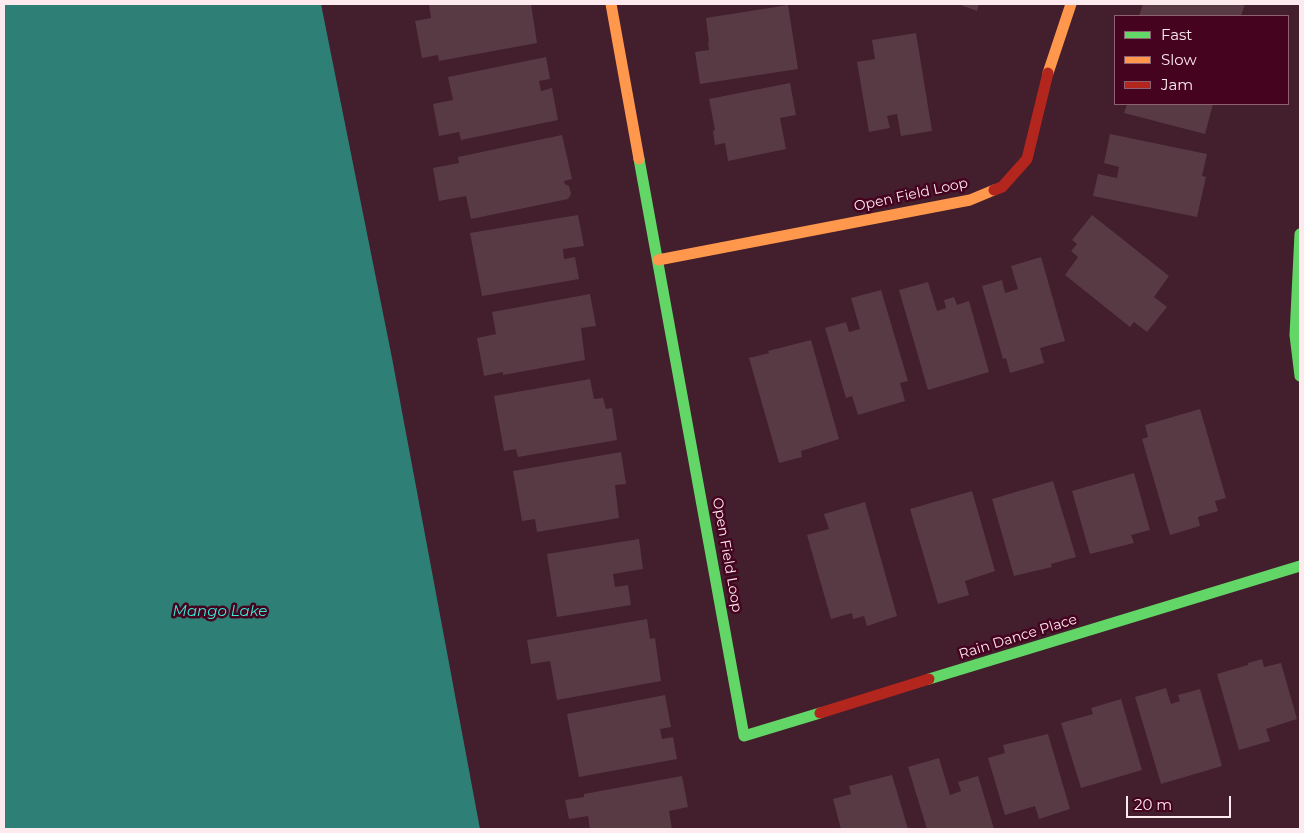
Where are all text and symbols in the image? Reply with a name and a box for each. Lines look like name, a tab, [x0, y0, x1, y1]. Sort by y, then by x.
legend	[1114, 15, 1289, 105]
text: Fast	[1161, 25, 1192, 44]
text: Slow	[1161, 50, 1197, 69]
text: Jam	[1161, 75, 1193, 94]
street label: Open Field Loop	[853, 175, 969, 215]
street label: Open Field Loop	[709, 496, 745, 614]
water label: Mango Lake	[173, 603, 267, 621]
street label: Rain Dance Place	[957, 611, 1079, 663]
scale bar	[1129, 786, 1234, 818]
text: 20 m	[1134, 795, 1172, 814]

